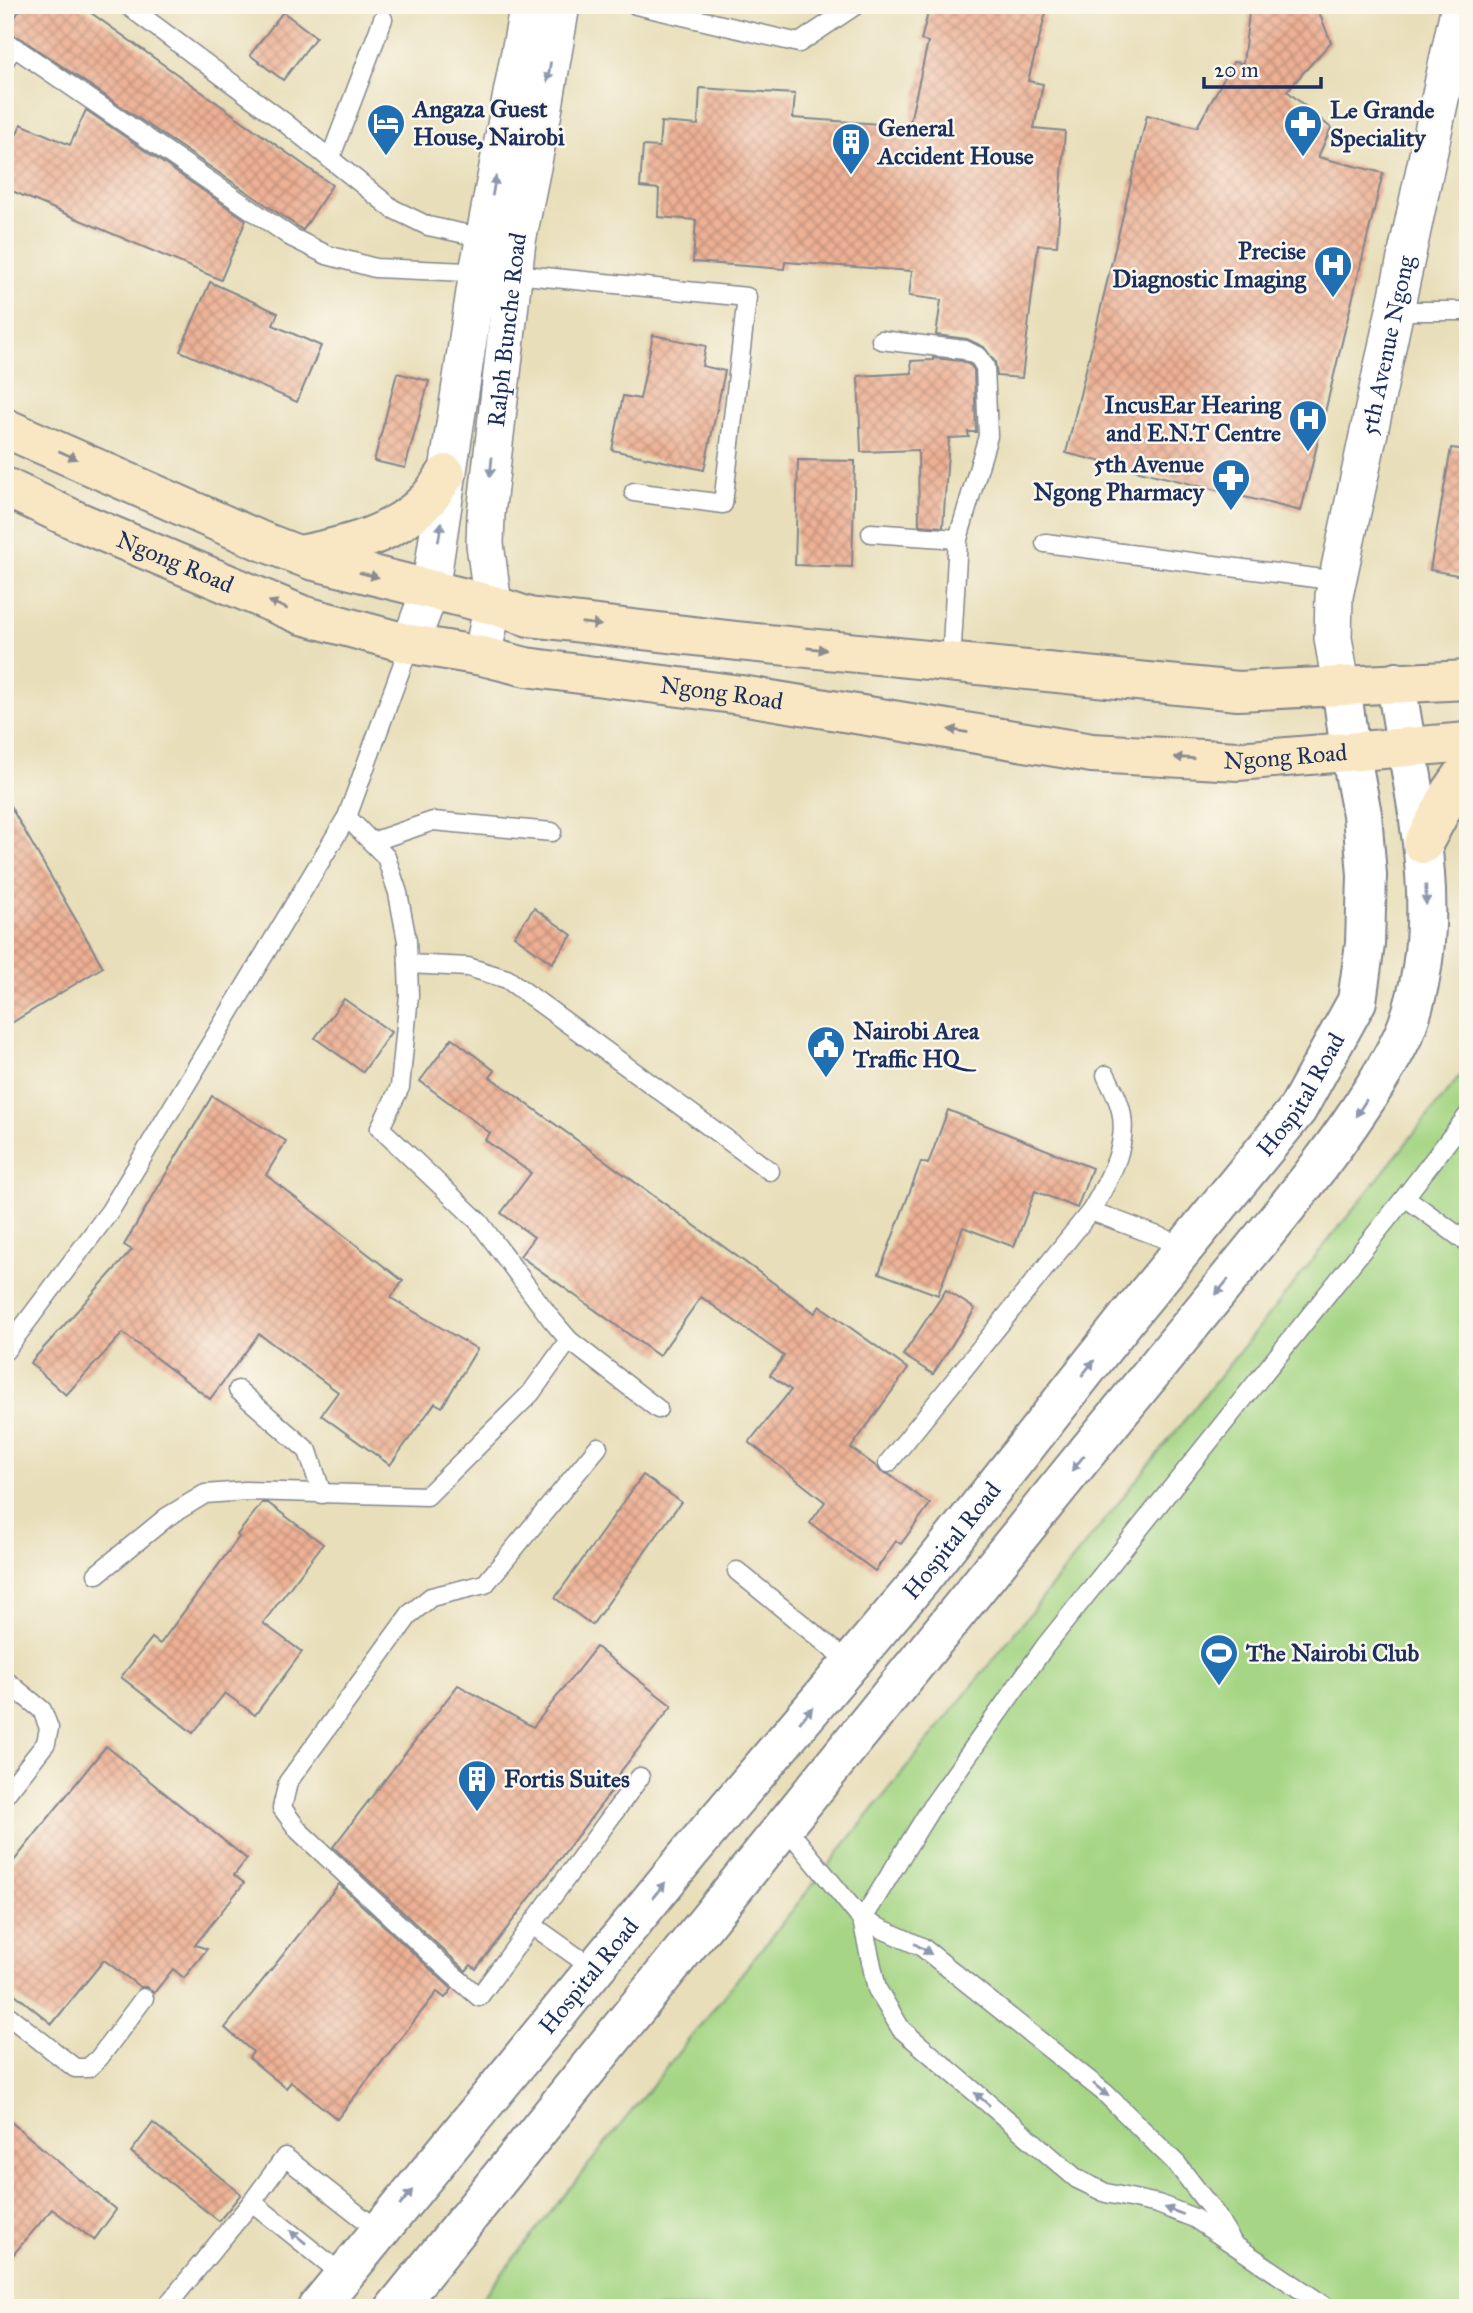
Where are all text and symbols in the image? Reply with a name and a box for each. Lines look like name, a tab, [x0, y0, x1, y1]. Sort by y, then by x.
scale bar	[1204, 46, 1321, 90]
text: 20 m	[1214, 57, 1259, 83]
one-way arrow	[543, 62, 554, 84]
place label: Angaza Guest House, Nairobi	[411, 94, 565, 152]
place label: Le Grande Speciality	[1330, 95, 1435, 153]
hotel icon: Angaza Guest House, Nairobi	[365, 102, 407, 157]
pharmacy icon: Le Grande Speciality	[1282, 103, 1324, 158]
place label: General Accident House	[876, 113, 1034, 171]
building icon: General Accident House	[830, 121, 872, 176]
one-way arrow	[489, 175, 500, 197]
street label: Ralph Bunche Road	[481, 230, 533, 429]
place label: Precise Diagnostic Imaging	[1112, 236, 1307, 294]
hospital icon: Precise Diagnostic Imaging	[1312, 244, 1354, 299]
street label: 5th Avenue Ngong	[1354, 252, 1421, 438]
place label: IncusEar Hearing and E.N.T Centre	[1104, 390, 1282, 448]
hospital icon: IncusEar Hearing and E.N.T Centre	[1287, 398, 1329, 453]
place label: 5th Avenue Ngong Pharmacy	[1033, 449, 1206, 507]
one-way arrow	[57, 450, 78, 461]
one-way arrow	[485, 456, 496, 478]
pharmacy icon: 5th Avenue Ngong Pharmacy	[1210, 457, 1252, 512]
one-way arrow	[435, 521, 446, 543]
street label: Ngong Road	[112, 524, 238, 600]
one-way arrow	[359, 570, 381, 581]
one-way arrow	[268, 599, 289, 610]
one-way arrow	[580, 619, 602, 630]
one-way arrow	[806, 644, 828, 655]
street label: Ngong Road	[658, 670, 785, 717]
one-way arrow	[947, 725, 969, 736]
street label: Ngong Road	[1223, 737, 1348, 776]
one-way arrow	[1173, 752, 1195, 763]
one-way arrow	[1420, 884, 1432, 906]
place label: Nairobi Area Traffic HQ	[852, 1016, 980, 1074]
public building icon: Nairobi Area Traffic HQ	[805, 1024, 847, 1079]
street label: Hospital Road	[1250, 1028, 1352, 1163]
one-way arrow	[1355, 1098, 1368, 1117]
one-way arrow	[1214, 1278, 1229, 1296]
one-way arrow	[1080, 1359, 1095, 1376]
one-way arrow	[1070, 1454, 1085, 1472]
street label: Hospital Road	[896, 1476, 1007, 1606]
sports icon: The Nairobi Club	[1198, 1632, 1240, 1687]
place label: The Nairobi Club	[1245, 1638, 1419, 1668]
one-way arrow	[798, 1707, 813, 1724]
building icon: Fortis Suites	[456, 1758, 498, 1813]
place label: Fortis Suites	[504, 1764, 630, 1794]
one-way arrow	[652, 1881, 667, 1899]
street label: Hospital Road	[532, 1912, 645, 2040]
one-way arrow	[913, 1943, 933, 1956]
one-way arrow	[1093, 2082, 1110, 2097]
one-way arrow	[973, 2092, 990, 2107]
one-way arrow	[398, 2189, 413, 2206]
one-way arrow	[1164, 2205, 1185, 2216]
one-way arrow	[290, 2230, 308, 2245]

